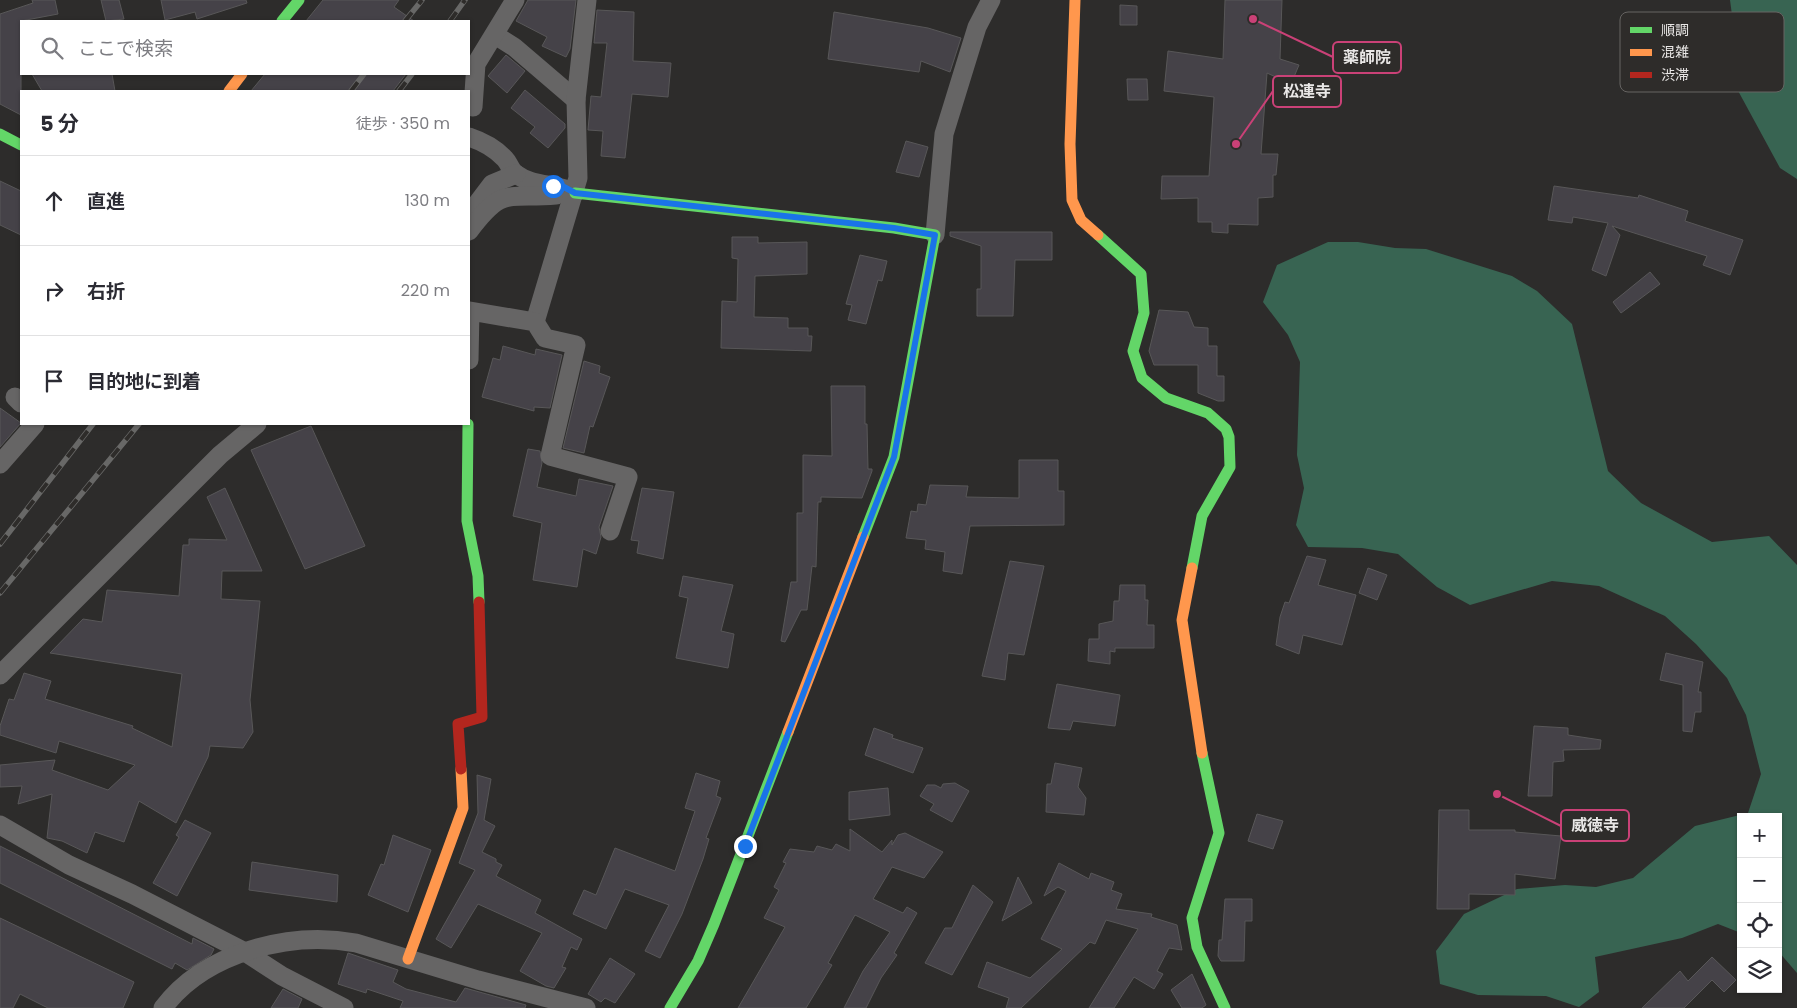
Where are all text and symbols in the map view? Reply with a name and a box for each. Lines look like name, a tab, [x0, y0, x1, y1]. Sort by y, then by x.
legend	[1620, 12, 1784, 92]
search box	[20, 20, 470, 75]
text: 順調	[1661, 20, 1689, 40]
icon: search	[38, 34, 66, 62]
text: ここで検索	[78, 35, 173, 62]
callout: 薬師院	[1333, 42, 1401, 73]
text: 混雑	[1661, 42, 1689, 62]
text: 薬師院	[1343, 46, 1391, 69]
text: 渋滞	[1661, 65, 1689, 85]
callout: 松連寺	[1273, 76, 1341, 107]
text: 松連寺	[1283, 80, 1331, 103]
text: 5 分	[40, 109, 79, 138]
text: 徒歩 · 350 m	[356, 112, 450, 135]
route start	[542, 175, 565, 198]
icon: ahead	[40, 187, 68, 215]
text: 直進	[87, 188, 125, 215]
text: 130 m	[405, 189, 450, 212]
icon: right	[40, 277, 68, 305]
text: 右折	[87, 278, 125, 305]
text: 220 m	[401, 279, 450, 302]
icon: arrive	[40, 367, 68, 395]
text: 目的地に到着	[87, 368, 201, 395]
callout: 威徳寺	[1561, 810, 1629, 841]
map controls	[1737, 813, 1782, 993]
button: +	[1737, 813, 1782, 858]
text: 威徳寺	[1571, 814, 1619, 837]
route end	[734, 835, 757, 858]
button: −	[1737, 858, 1782, 903]
button: locate	[1737, 903, 1782, 948]
button: layers	[1737, 948, 1782, 993]

